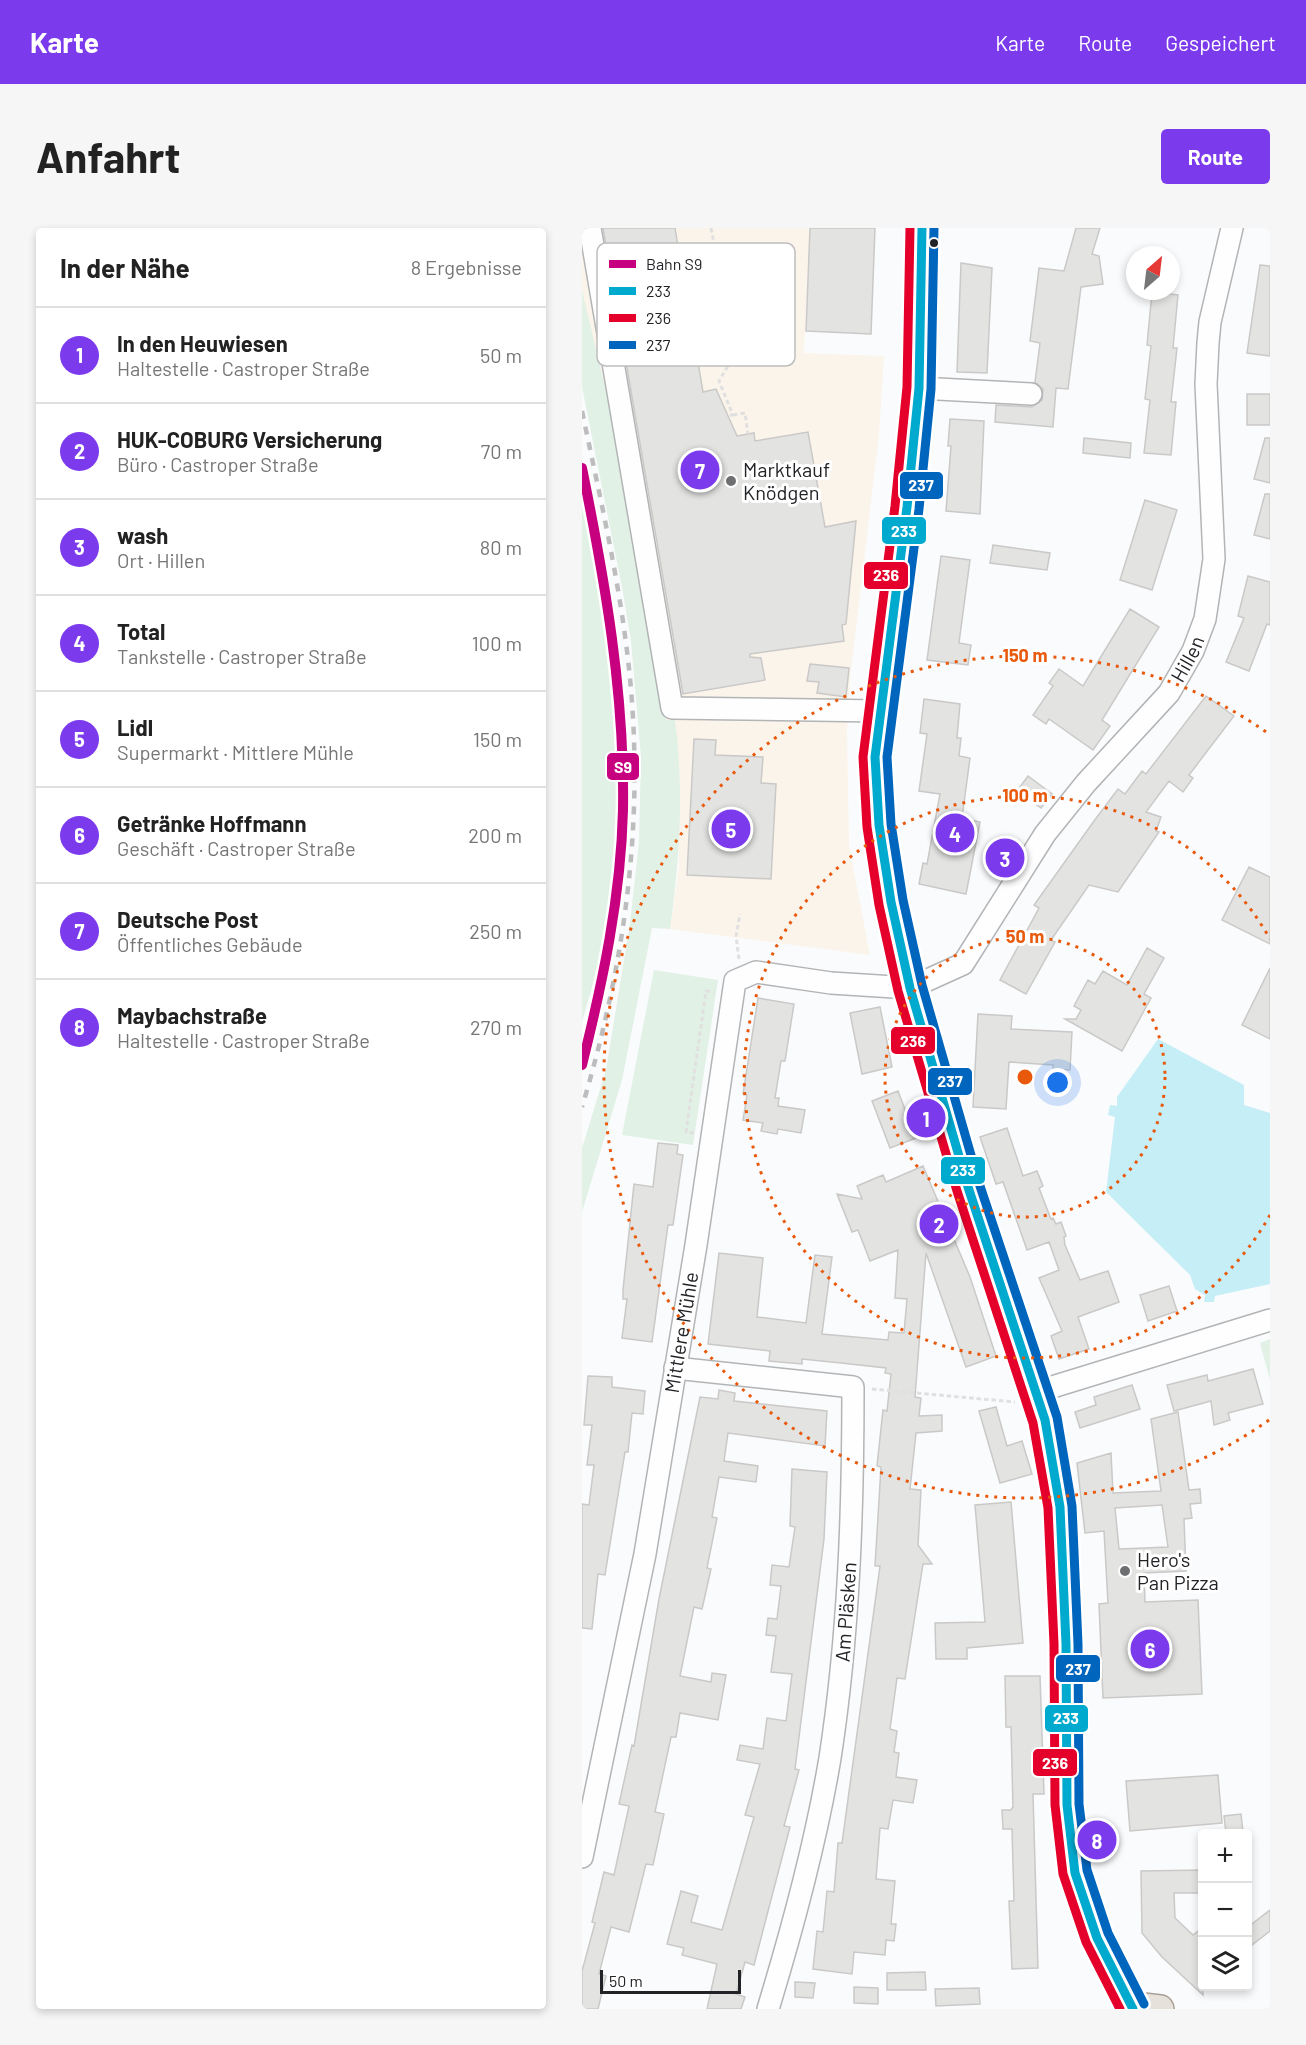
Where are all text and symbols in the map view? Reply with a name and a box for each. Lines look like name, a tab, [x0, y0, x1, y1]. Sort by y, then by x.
text: Karte	[30, 25, 99, 59]
text: Karte	[995, 30, 1045, 55]
text: Route	[1078, 30, 1132, 55]
text: Gespeichert	[1165, 30, 1276, 55]
button: Route	[1161, 129, 1270, 184]
text: Anfahrt	[36, 131, 181, 181]
unlabelled marker	[928, 237, 940, 249]
legend	[597, 243, 795, 366]
north arrow	[1126, 246, 1180, 300]
text: In der Nähe	[60, 252, 190, 283]
text: Bahn S9	[646, 254, 702, 273]
text: 8 Ergebnisse	[411, 255, 522, 279]
text: 233	[646, 281, 671, 300]
text: 236	[646, 308, 671, 327]
text: In den Heuwiesen	[117, 330, 288, 356]
text: 237	[646, 335, 671, 354]
text: 1	[76, 343, 83, 367]
text: 50 m	[480, 343, 522, 367]
text: Haltestelle · Castroper Straße	[117, 356, 370, 380]
text: HUK-COBURG Versicherung	[117, 426, 382, 452]
text: 2	[74, 439, 85, 463]
text: 70 m	[481, 439, 522, 463]
pin: 7	[680, 448, 720, 492]
text: Büro · Castroper Straße	[117, 452, 319, 476]
place label: Marktkauf Knödgen	[743, 457, 830, 504]
line badge: 237	[899, 471, 944, 500]
marker: Marktkauf Knödgen	[724, 474, 738, 488]
text: 237	[908, 475, 934, 494]
line badge: 233	[881, 516, 927, 545]
text: 233	[891, 521, 917, 540]
text: wash	[117, 522, 168, 548]
text: 3	[74, 535, 85, 559]
text: 80 m	[480, 535, 522, 559]
text: Ort · Hillen	[117, 548, 205, 572]
line badge: 236	[863, 561, 909, 590]
text: 236	[873, 565, 899, 584]
text: Total	[117, 618, 165, 644]
text: 4	[73, 631, 86, 655]
text: 100 m	[472, 631, 522, 655]
street label: Hillen	[1165, 632, 1209, 686]
text: Tankstelle · Castroper Straße	[117, 644, 367, 668]
text: 150 m	[1003, 644, 1047, 666]
text: Lidl	[117, 714, 153, 740]
text: 5	[74, 727, 85, 751]
text: 150 m	[473, 727, 522, 751]
text: Supermarkt · Mittlere Mühle	[117, 740, 354, 764]
line badge: S9	[606, 752, 640, 781]
text: S9	[614, 757, 632, 776]
text: 100 m	[1002, 784, 1048, 806]
pin: 5	[712, 806, 750, 852]
text: Getränke Hoffmann	[117, 810, 306, 836]
pin: 4	[936, 810, 974, 856]
text: 6	[74, 823, 85, 847]
text: 200 m	[468, 823, 522, 847]
text: Geschäft · Castroper Straße	[117, 836, 356, 860]
pin: 3	[986, 836, 1024, 880]
text: Deutsche Post	[117, 906, 258, 932]
text: 7	[75, 919, 84, 943]
text: 250 m	[469, 919, 522, 943]
text: 50 m	[1006, 925, 1044, 947]
text: Öffentliches Gebäude	[117, 932, 303, 956]
text: Maybachstraße	[117, 1002, 267, 1028]
text: 8	[74, 1015, 85, 1039]
text: 270 m	[470, 1015, 522, 1039]
line badge: 236	[890, 1026, 936, 1055]
text: Haltestelle · Castroper Straße	[117, 1028, 370, 1052]
text: 236	[900, 1031, 926, 1050]
line badge: 237	[927, 1067, 973, 1096]
centre of rings	[1015, 1067, 1035, 1087]
your location	[1043, 1068, 1072, 1097]
text: 237	[937, 1071, 963, 1090]
pin: 1	[906, 1096, 946, 1140]
line badge: 233	[940, 1156, 986, 1185]
text: 233	[950, 1160, 976, 1179]
pin: 2	[920, 1202, 958, 1246]
street label: Mittlere Mühle	[659, 1270, 702, 1395]
place label: Hero's Pan Pizza	[1137, 1547, 1219, 1594]
street label: Am Pläsken	[830, 1561, 860, 1663]
marker: Hero's Pan Pizza	[1118, 1564, 1132, 1578]
pin: 6	[1130, 1626, 1170, 1672]
line badge: 237	[1055, 1654, 1101, 1683]
text: 237	[1065, 1659, 1091, 1678]
line badge: 233	[1044, 1704, 1089, 1733]
text: 233	[1053, 1708, 1079, 1727]
line badge: 236	[1032, 1748, 1078, 1777]
text: 236	[1042, 1753, 1068, 1772]
pin: 8	[1078, 1818, 1116, 1862]
map controls	[1198, 1829, 1252, 1991]
button: +	[1198, 1829, 1252, 1883]
button: −	[1198, 1883, 1252, 1937]
button: layers	[1198, 1937, 1252, 1991]
scale bar	[600, 1967, 741, 1994]
text: 50 m	[609, 1971, 643, 1990]

